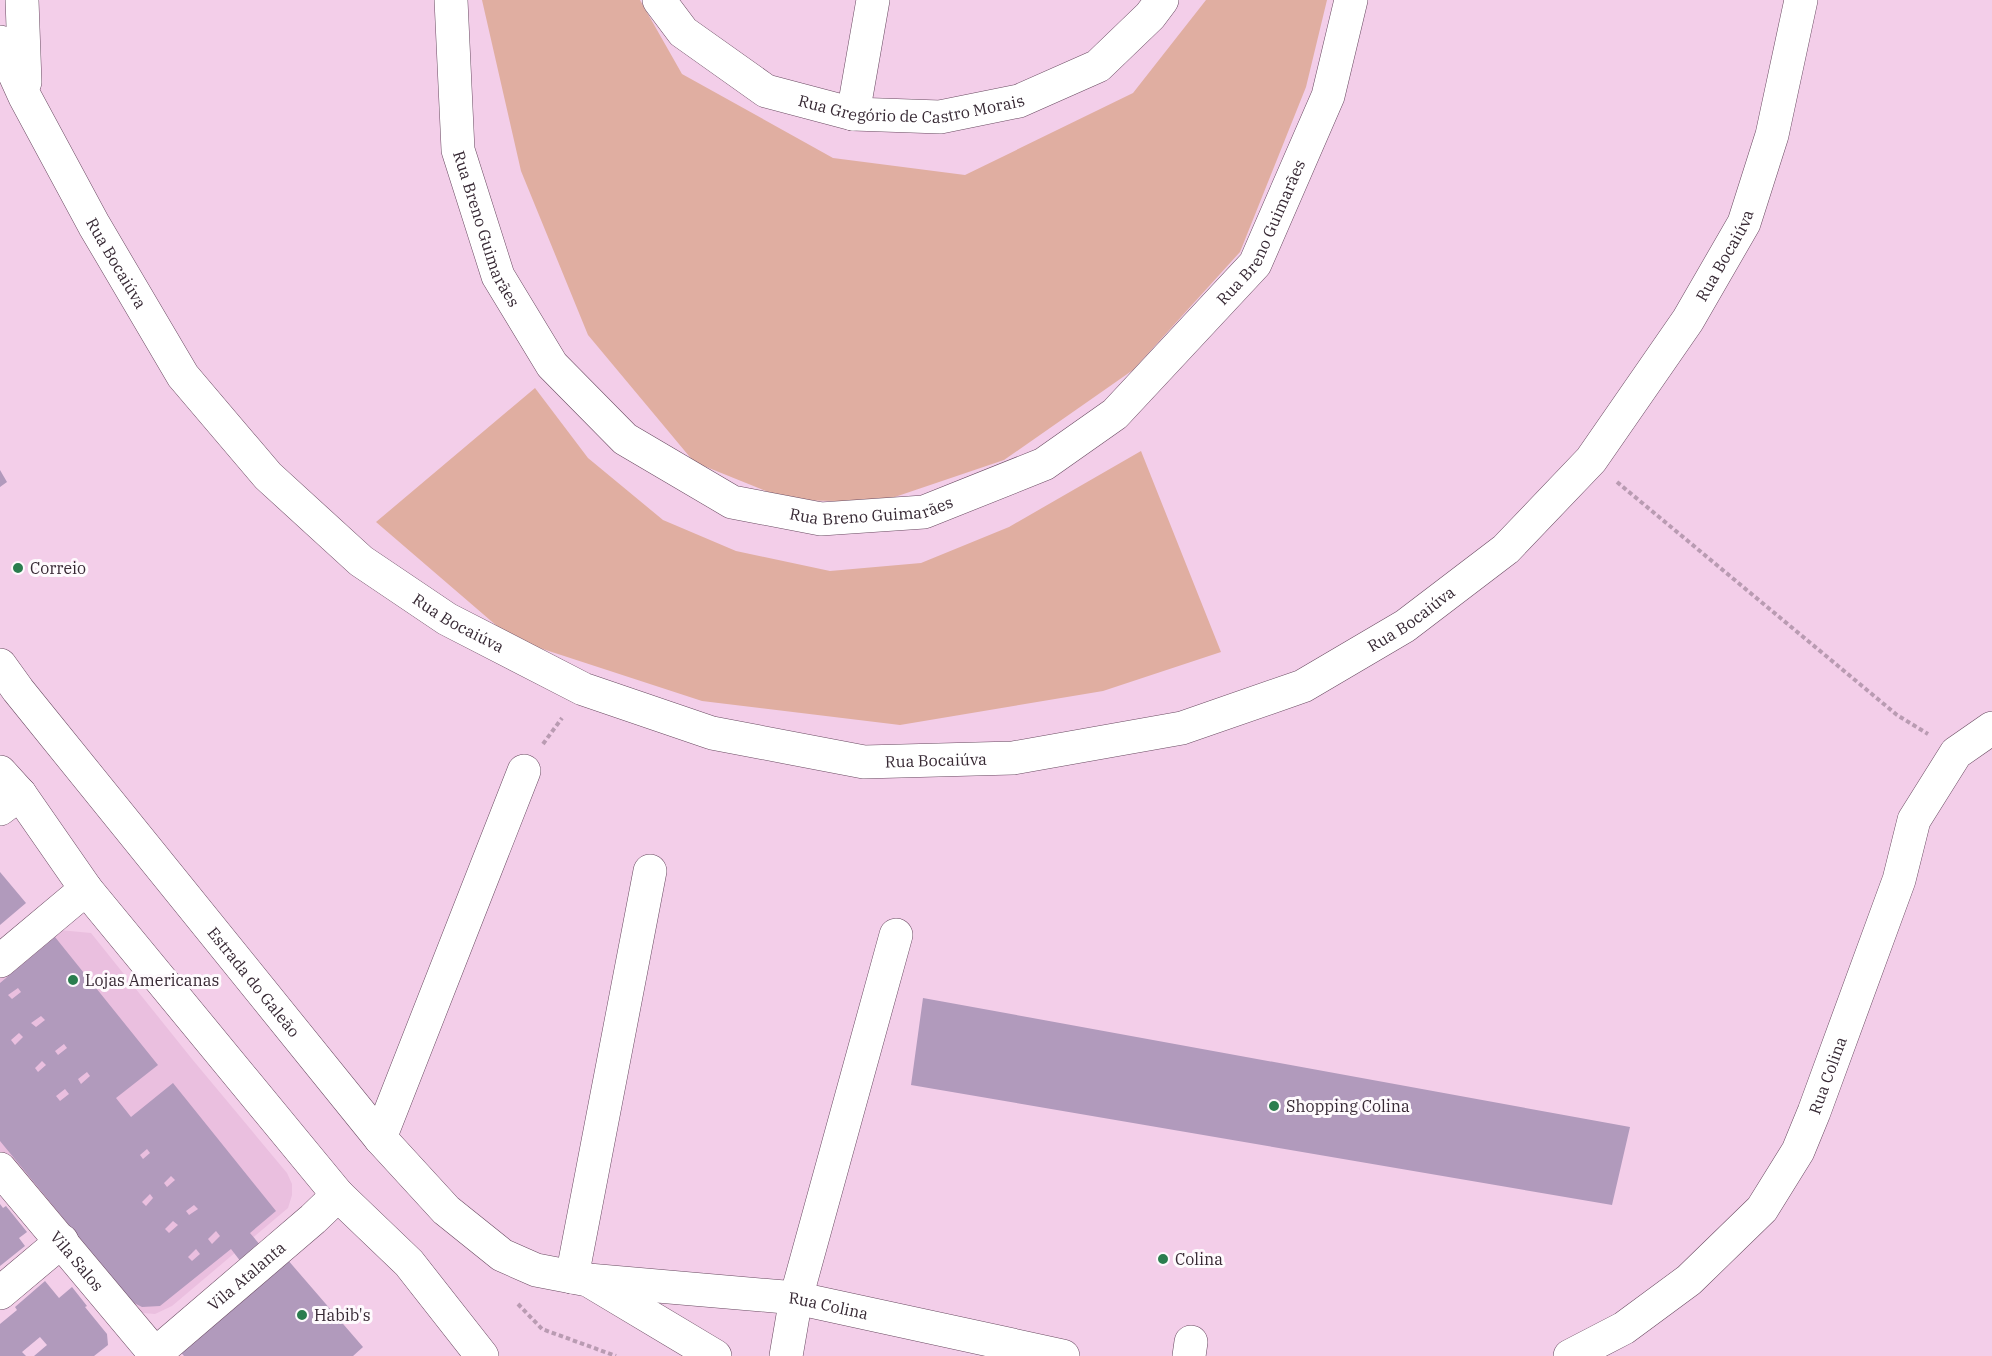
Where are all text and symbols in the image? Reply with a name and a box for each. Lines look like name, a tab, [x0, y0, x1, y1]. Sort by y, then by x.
street label: Rua Gregório de Castro Morais	[796, 90, 1028, 127]
street label: Rua Breno Guimarães	[449, 148, 524, 310]
street label: Rua Breno Guimarães	[1212, 156, 1309, 309]
street label: Rua Bocaiúva	[1691, 207, 1758, 305]
street label: Rua Bocaiúva	[82, 214, 151, 312]
street label: Rua Breno Guimarães	[788, 492, 956, 529]
place label: Correio	[30, 558, 86, 578]
marker: Correio	[11, 561, 25, 575]
street label: Rua Bocaiúva	[1364, 582, 1459, 656]
street label: Rua Bocaiúva	[409, 589, 508, 657]
street label: Rua Bocaiúva	[885, 749, 987, 771]
street label: Estrada do Galeão	[203, 923, 304, 1041]
place label: Lojas Americanas	[85, 970, 219, 990]
marker: Lojas Americanas	[66, 973, 80, 987]
street label: Rua Colina	[1804, 1033, 1851, 1117]
place label: Shopping Colina	[1286, 1096, 1410, 1116]
marker: Shopping Colina	[1267, 1099, 1281, 1113]
street label: Vila Salos	[46, 1227, 108, 1295]
street label: Vila Atalanta	[203, 1237, 290, 1315]
place label: Colina	[1175, 1249, 1223, 1269]
marker: Colina	[1156, 1252, 1170, 1266]
street label: Rua Colina	[788, 1287, 870, 1323]
place label: Habib's	[314, 1305, 371, 1325]
marker: Habib's	[295, 1308, 309, 1322]

